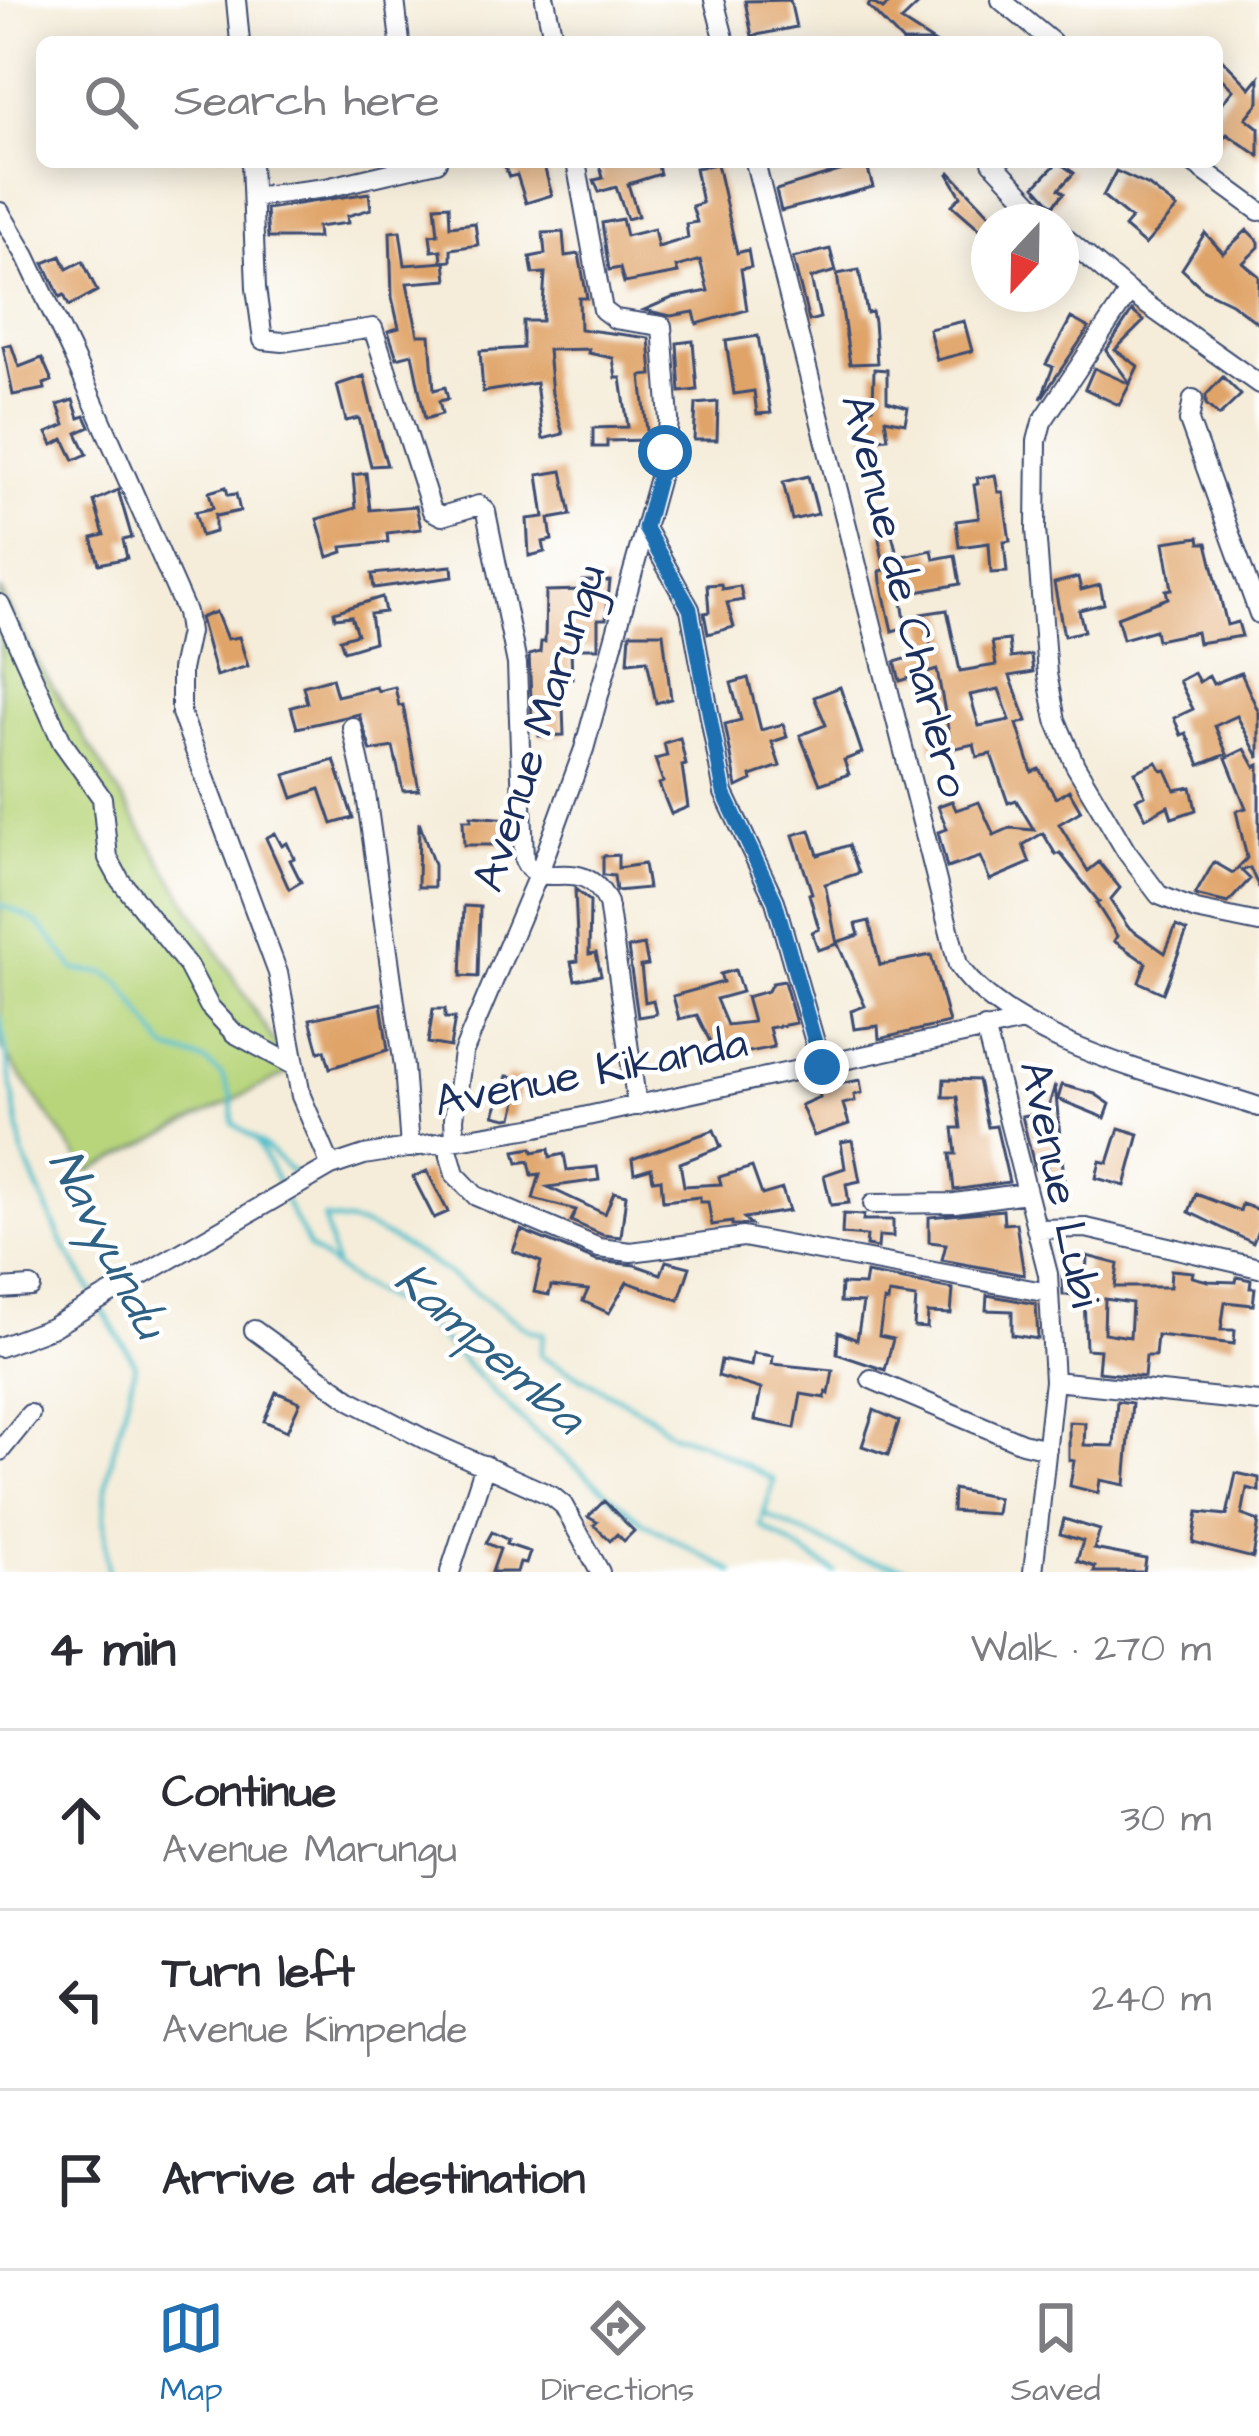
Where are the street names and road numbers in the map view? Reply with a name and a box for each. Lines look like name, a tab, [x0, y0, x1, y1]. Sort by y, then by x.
street label: Avenue de Charlero	[824, 388, 984, 804]
street label: Avenue Marungu	[458, 556, 622, 900]
street label: Avenue Kikanda	[429, 1012, 753, 1134]
street label: Avenue Lubi	[1003, 1055, 1115, 1313]

